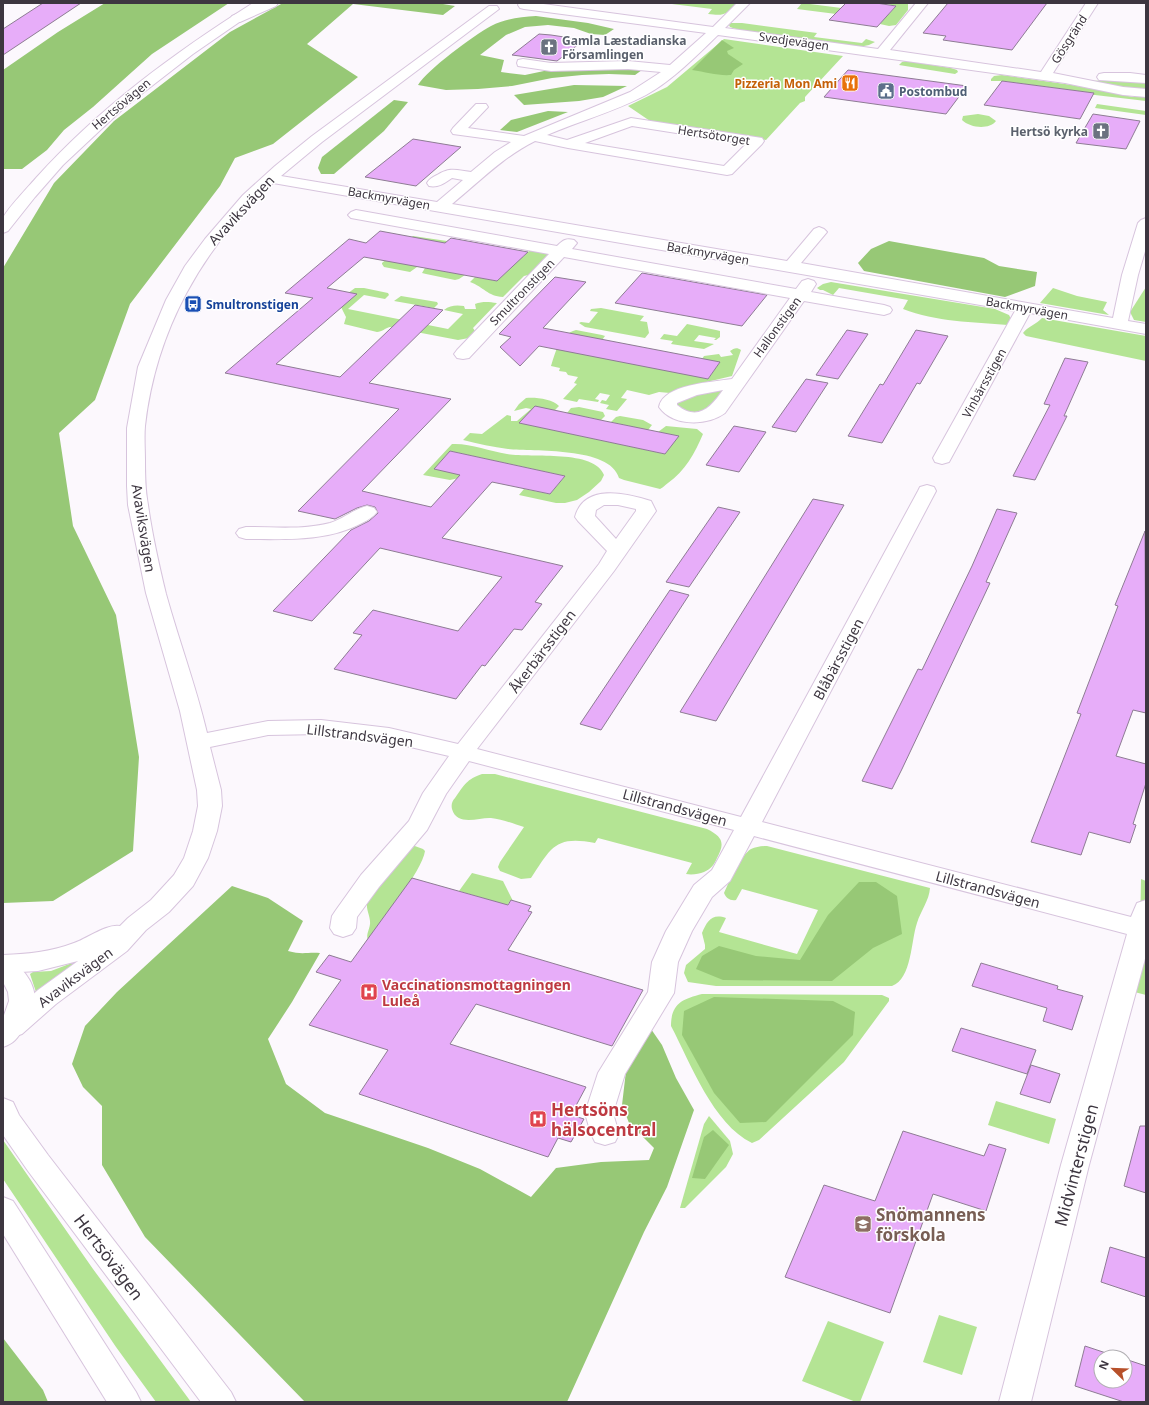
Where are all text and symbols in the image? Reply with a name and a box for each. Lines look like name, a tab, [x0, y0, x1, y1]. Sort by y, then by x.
street label: Gösgränd	[1047, 11, 1091, 67]
street label: Svedjevägen	[758, 28, 830, 54]
place label: Gamla Læstadianska Församlingen	[562, 32, 686, 63]
church icon: Gamla Læstadianska Församlingen	[539, 37, 559, 57]
restaurant icon: Pizzeria Mon Ami	[840, 73, 860, 93]
street label: Hertsövägen	[88, 74, 154, 134]
place label: Pizzeria Mon Ami	[734, 75, 837, 92]
public building icon: Postombud	[876, 81, 896, 101]
place label: Postombud	[899, 83, 967, 100]
street label: Hertsötorget	[677, 121, 752, 149]
church icon: Hertsö kyrka	[1091, 121, 1111, 141]
place label: Hertsö kyrka	[1010, 123, 1088, 140]
street label: Avaviksvägen	[204, 171, 278, 249]
street label: Backmyrvägen	[346, 182, 432, 214]
street label: Backmyrvägen	[665, 237, 751, 269]
street label: Smultronstigen	[486, 255, 558, 329]
street label: Backmyrvägen	[984, 292, 1070, 324]
street label: Hallonstigen	[749, 293, 805, 361]
bus stop icon: Smultronstigen	[183, 294, 203, 314]
place label: Smultronstigen	[206, 296, 299, 313]
street label: Vinbärsstigen	[958, 345, 1010, 421]
street label: Avaviksvägen	[128, 483, 160, 573]
street label: Åkerbärsstigen	[504, 606, 580, 696]
street label: Blåbärsstigen	[808, 615, 868, 703]
street label: Lillstrandsvägen	[306, 719, 414, 751]
street label: Lillstrandsvägen	[621, 784, 729, 830]
street label: Lillstrandsvägen	[934, 866, 1042, 912]
street label: Avaviksvägen	[34, 943, 116, 1011]
place label: Vaccinationsmottagningen Luleå	[382, 975, 571, 1010]
hospital icon: Vaccinationsmottagningen Luleå	[359, 982, 379, 1002]
place label: Hertsöns hälsocentral	[551, 1098, 656, 1141]
street label: Midvinterstigen	[1049, 1101, 1103, 1229]
hospital icon: Hertsöns hälsocentral	[528, 1109, 548, 1129]
place label: Snömannens förskola	[876, 1203, 986, 1246]
street label: Hertsövägen	[69, 1209, 149, 1305]
school or university icon: Snömannens förskola	[853, 1214, 873, 1234]
north arrow	[1093, 1349, 1133, 1389]
text: N	[1095, 1358, 1112, 1372]

